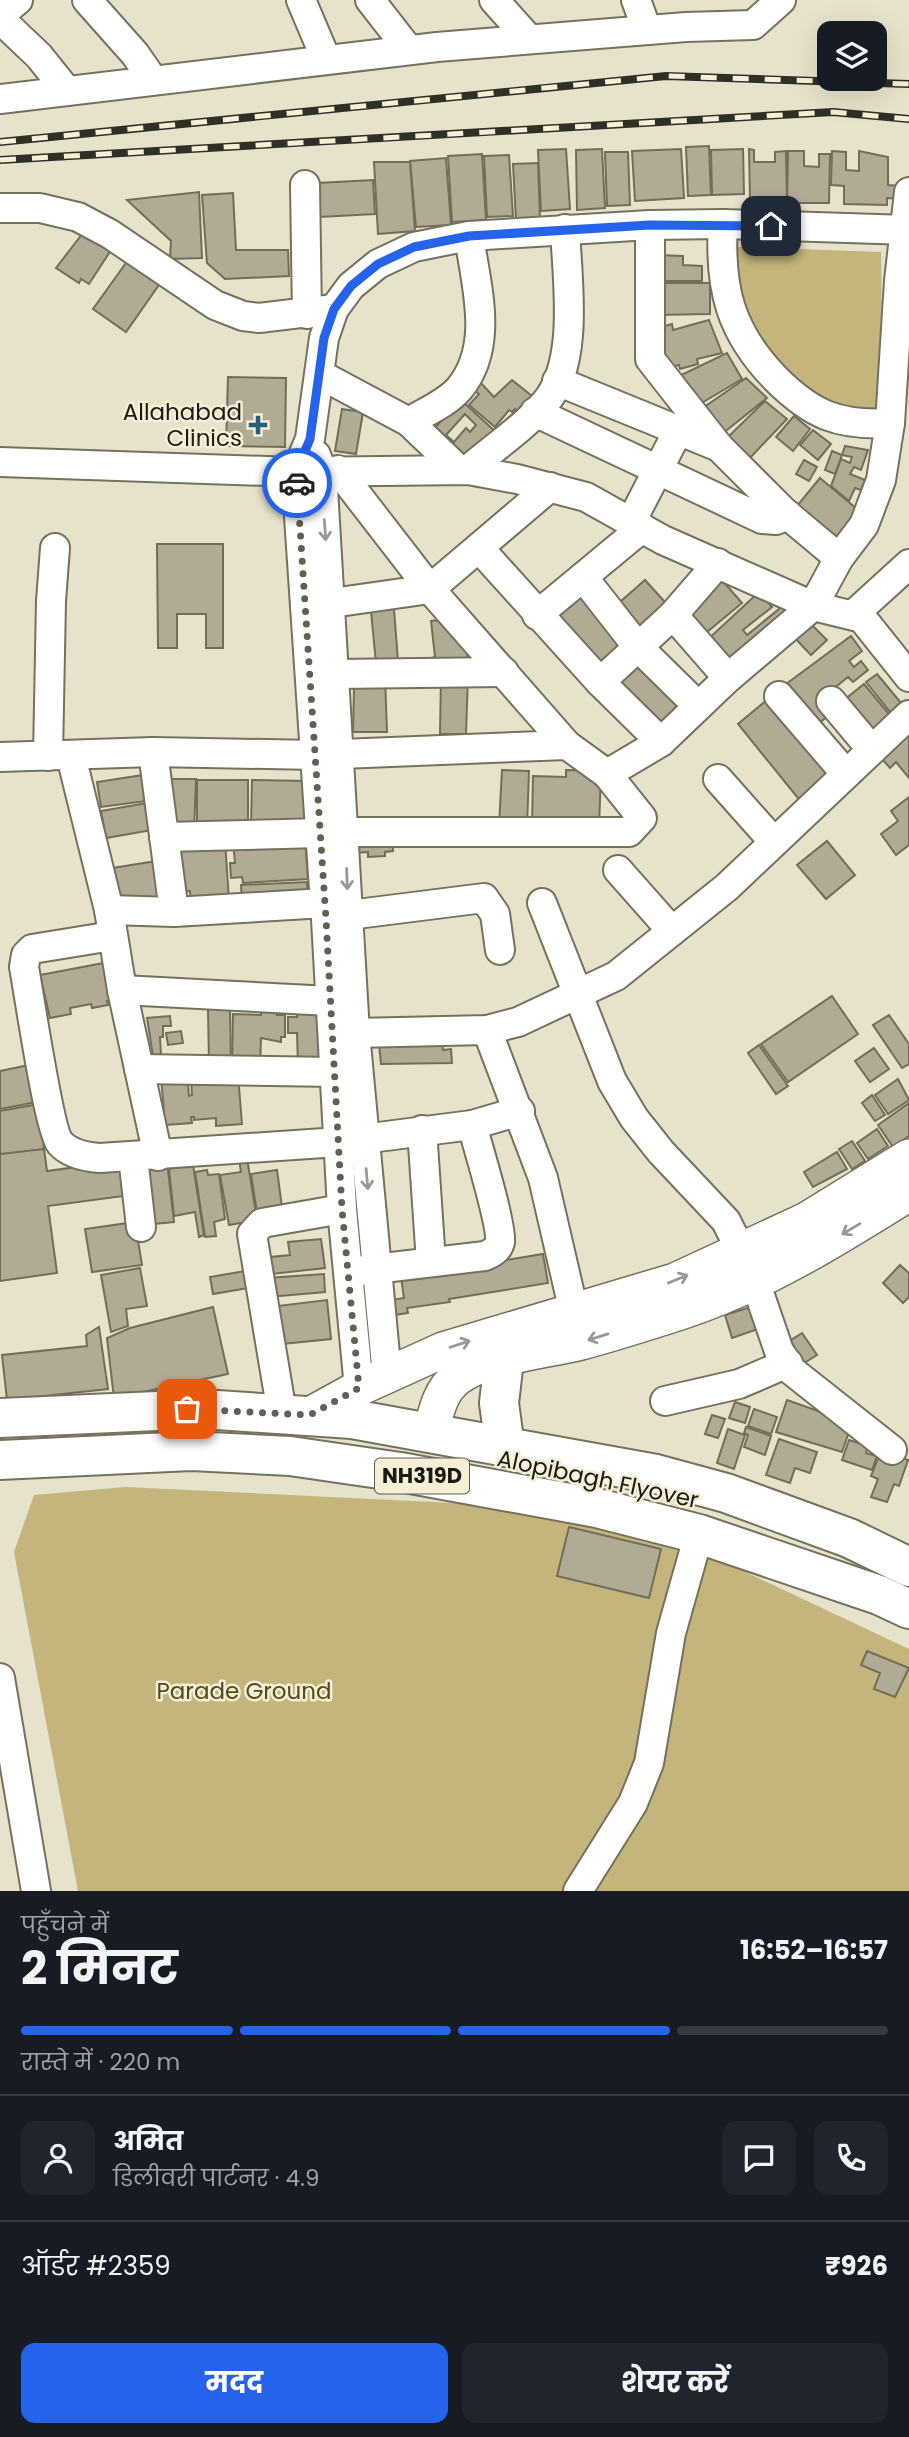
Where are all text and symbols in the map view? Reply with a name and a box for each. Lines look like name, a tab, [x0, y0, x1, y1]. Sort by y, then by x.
map controls	[817, 21, 887, 91]
button: layers	[817, 21, 887, 91]
pin	[741, 196, 801, 256]
icon: home	[752, 207, 790, 245]
place label: Allahabad Clinics	[123, 396, 242, 454]
marker: Allahabad Clinics	[248, 415, 268, 435]
courier	[262, 448, 332, 518]
icon: car	[278, 464, 316, 502]
one-way arrow	[319, 518, 332, 541]
one-way arrow	[341, 867, 354, 890]
one-way arrow	[361, 1167, 374, 1190]
one-way arrow	[842, 1223, 862, 1237]
one-way arrow	[667, 1272, 689, 1285]
one-way arrow	[587, 1332, 609, 1344]
one-way arrow	[449, 1337, 471, 1349]
pin	[157, 1379, 217, 1439]
icon: bag	[168, 1390, 206, 1428]
street label: Alopibagh Flyover	[494, 1442, 702, 1516]
road number: NH319D	[375, 1458, 469, 1494]
park label: Parade Ground	[156, 1675, 332, 1707]
text: पहुँचने में	[21, 1909, 109, 1941]
text: 16:52–16:57	[740, 1932, 888, 1968]
text: 2 मिनट	[21, 1936, 178, 2000]
text: रास्ते में · 220 m	[21, 2046, 180, 2078]
button: person	[21, 2121, 95, 2195]
button: chat	[722, 2121, 796, 2195]
button: phone	[814, 2121, 888, 2195]
text: अमित	[113, 2123, 183, 2159]
text: डिलीवरी पार्टनर · 4.9	[113, 2162, 319, 2194]
text: ऑर्डर #2359	[21, 2248, 171, 2284]
text: ₹926	[825, 2248, 888, 2284]
button: मदद	[21, 2343, 448, 2423]
button: शेयर करें	[462, 2343, 888, 2423]

